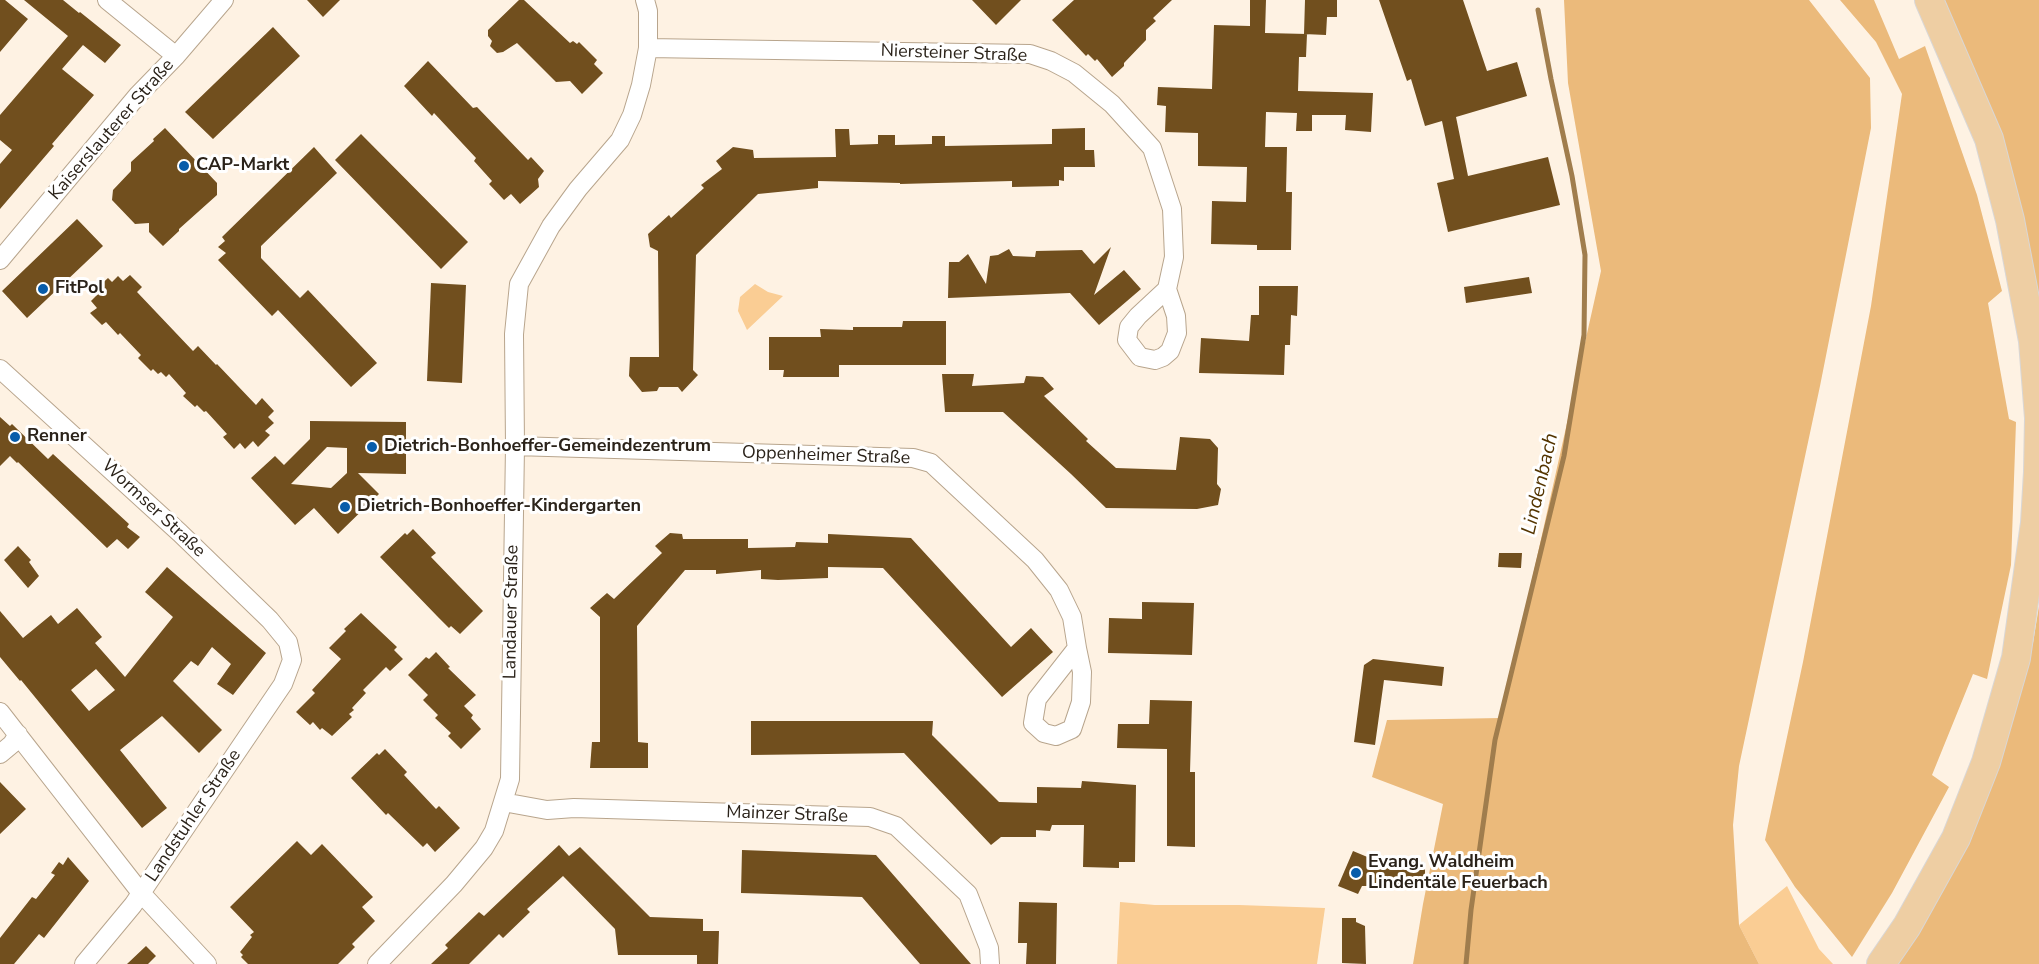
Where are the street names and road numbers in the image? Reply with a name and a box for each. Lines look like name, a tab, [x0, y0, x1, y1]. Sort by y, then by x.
street label: Niersteiner Straße	[880, 41, 1028, 67]
street label: Kaiserslauterer Straße	[45, 55, 179, 205]
street label: Oppenheimer Straße	[741, 442, 911, 470]
street label: Wormser Straße	[97, 455, 209, 563]
street label: Landauer Straße	[500, 545, 524, 679]
street label: Landstuhler Straße	[142, 746, 246, 886]
street label: Mainzer Straße	[726, 802, 848, 828]

